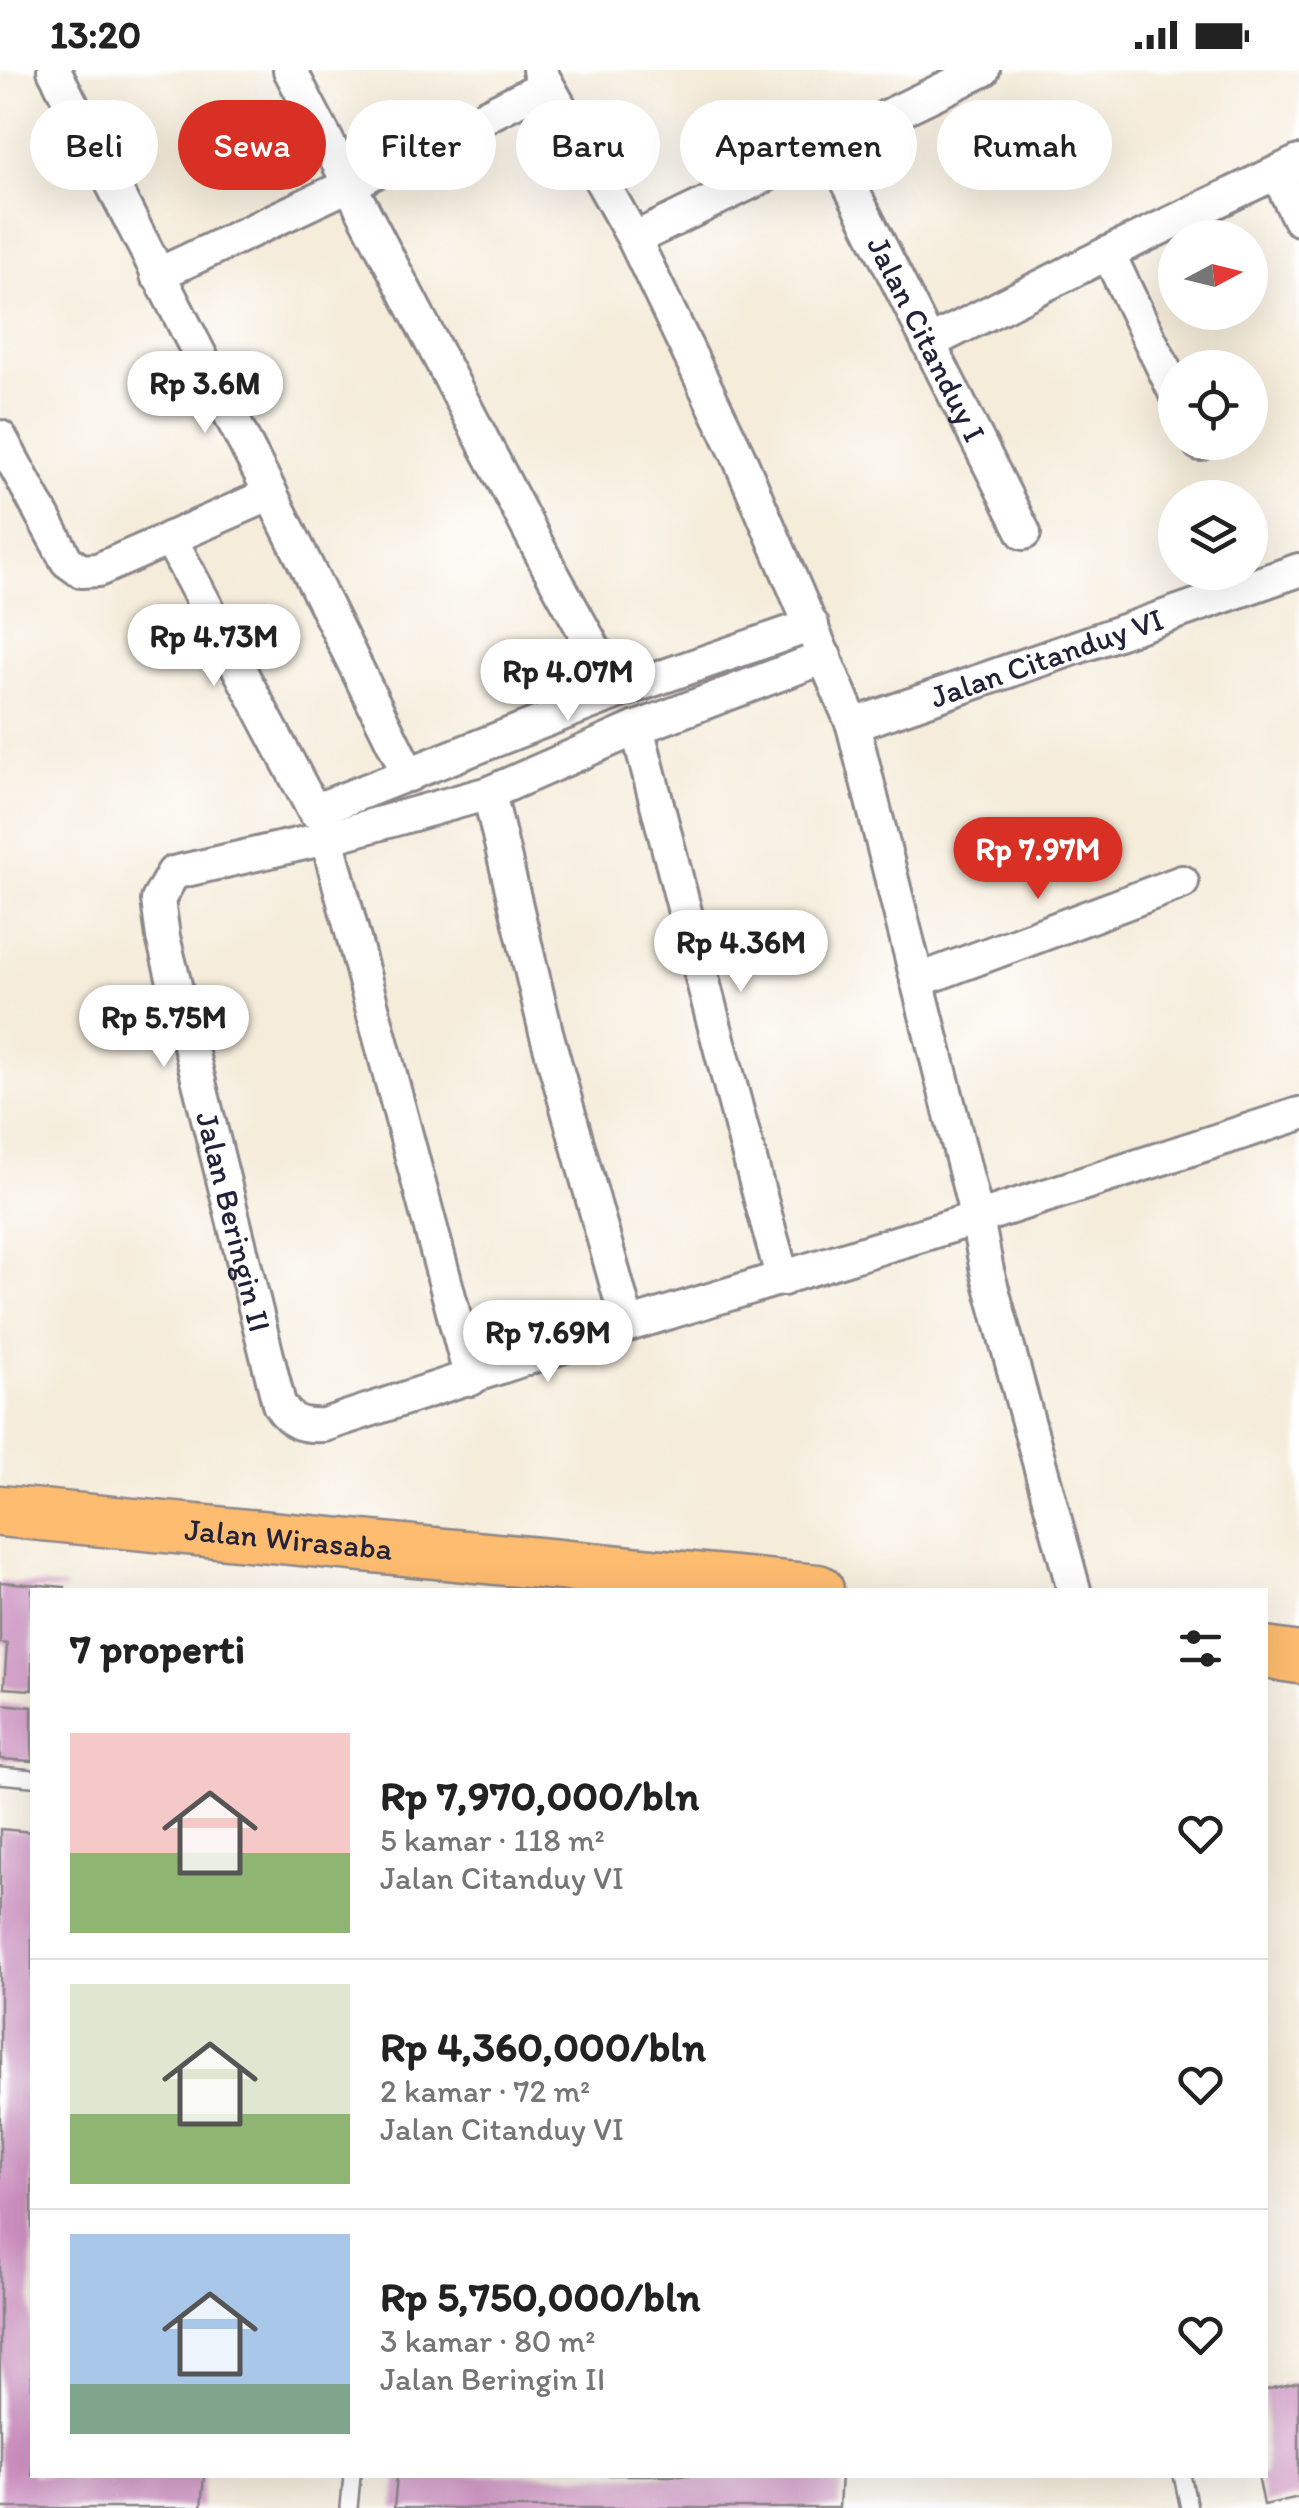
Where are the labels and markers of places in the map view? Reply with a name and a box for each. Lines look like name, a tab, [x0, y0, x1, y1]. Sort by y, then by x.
pin: Rp 3.6M	[113, 351, 297, 436]
pin: Rp 4.73M	[111, 604, 317, 689]
pin: Rp 4.07M	[465, 639, 671, 724]
pin: Rp 7.97M	[935, 817, 1141, 902]
pin: Rp 4.36M	[638, 910, 844, 995]
pin: Rp 5.75M	[61, 985, 267, 1070]
pin: Rp 7.69M	[445, 1300, 651, 1385]

